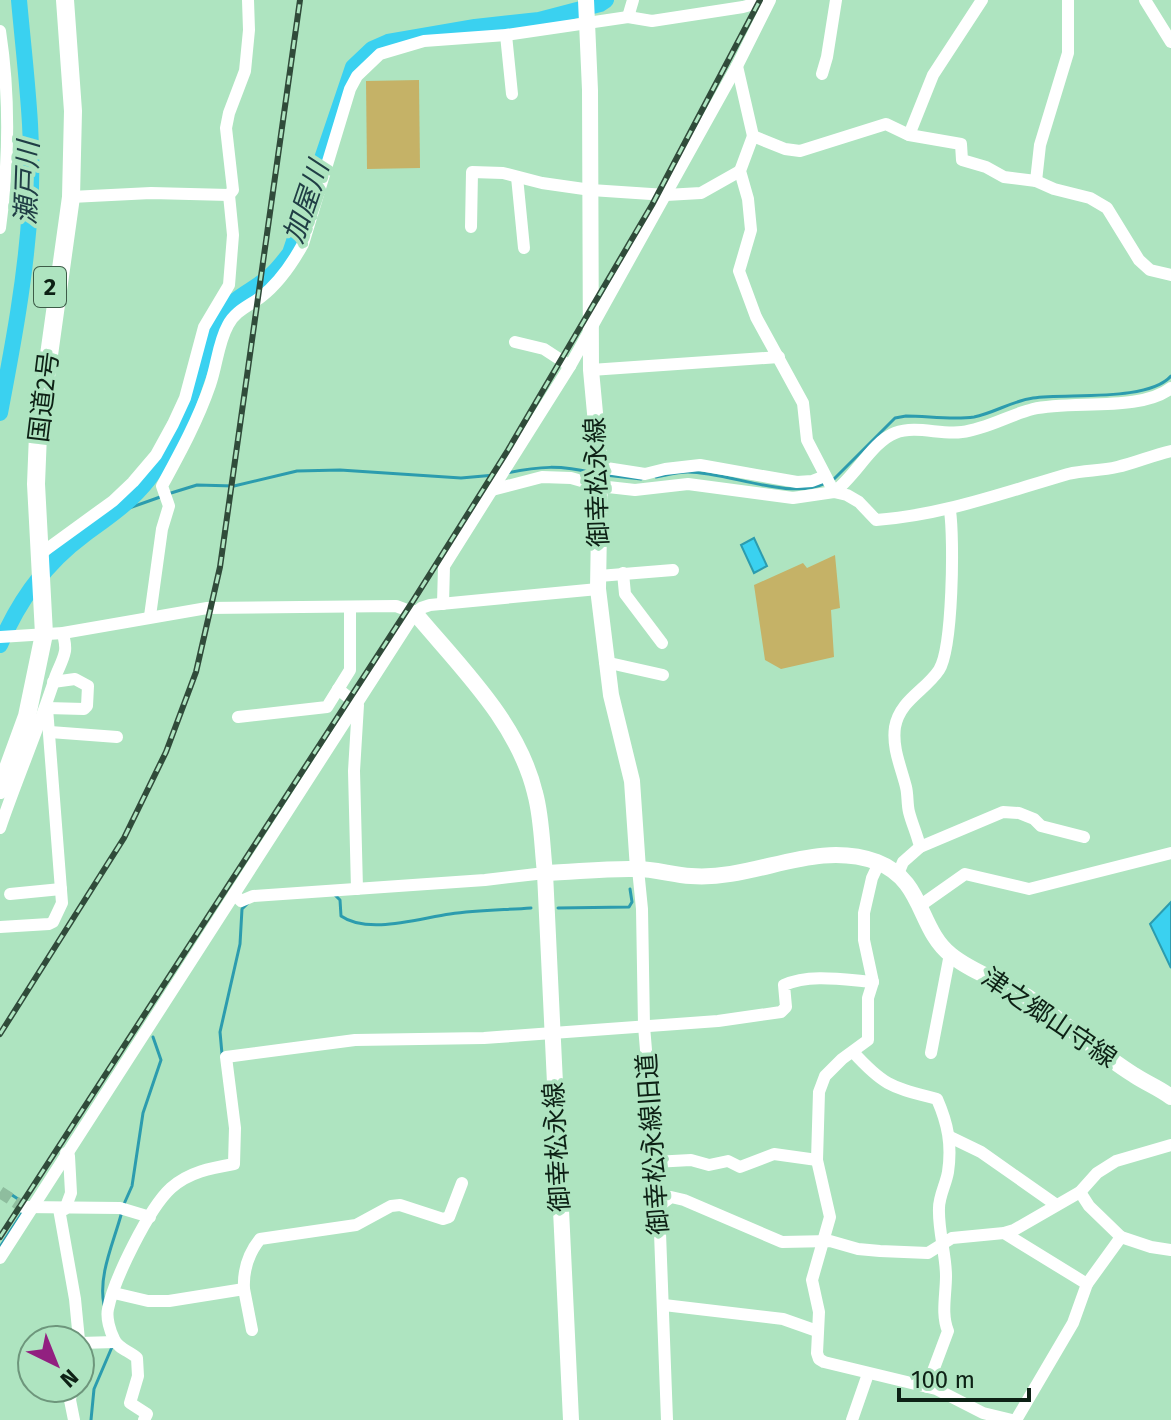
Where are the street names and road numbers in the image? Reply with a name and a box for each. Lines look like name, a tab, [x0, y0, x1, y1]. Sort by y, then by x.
road number: 2	[34, 267, 66, 307]
street label: 国道2号	[23, 350, 65, 444]
street label: 御幸松永線	[579, 416, 615, 548]
street label: 津之郷山守線	[976, 962, 1122, 1074]
street label: 御幸松永線旧道	[631, 1052, 675, 1236]
street label: 御幸松永線	[538, 1081, 576, 1213]

